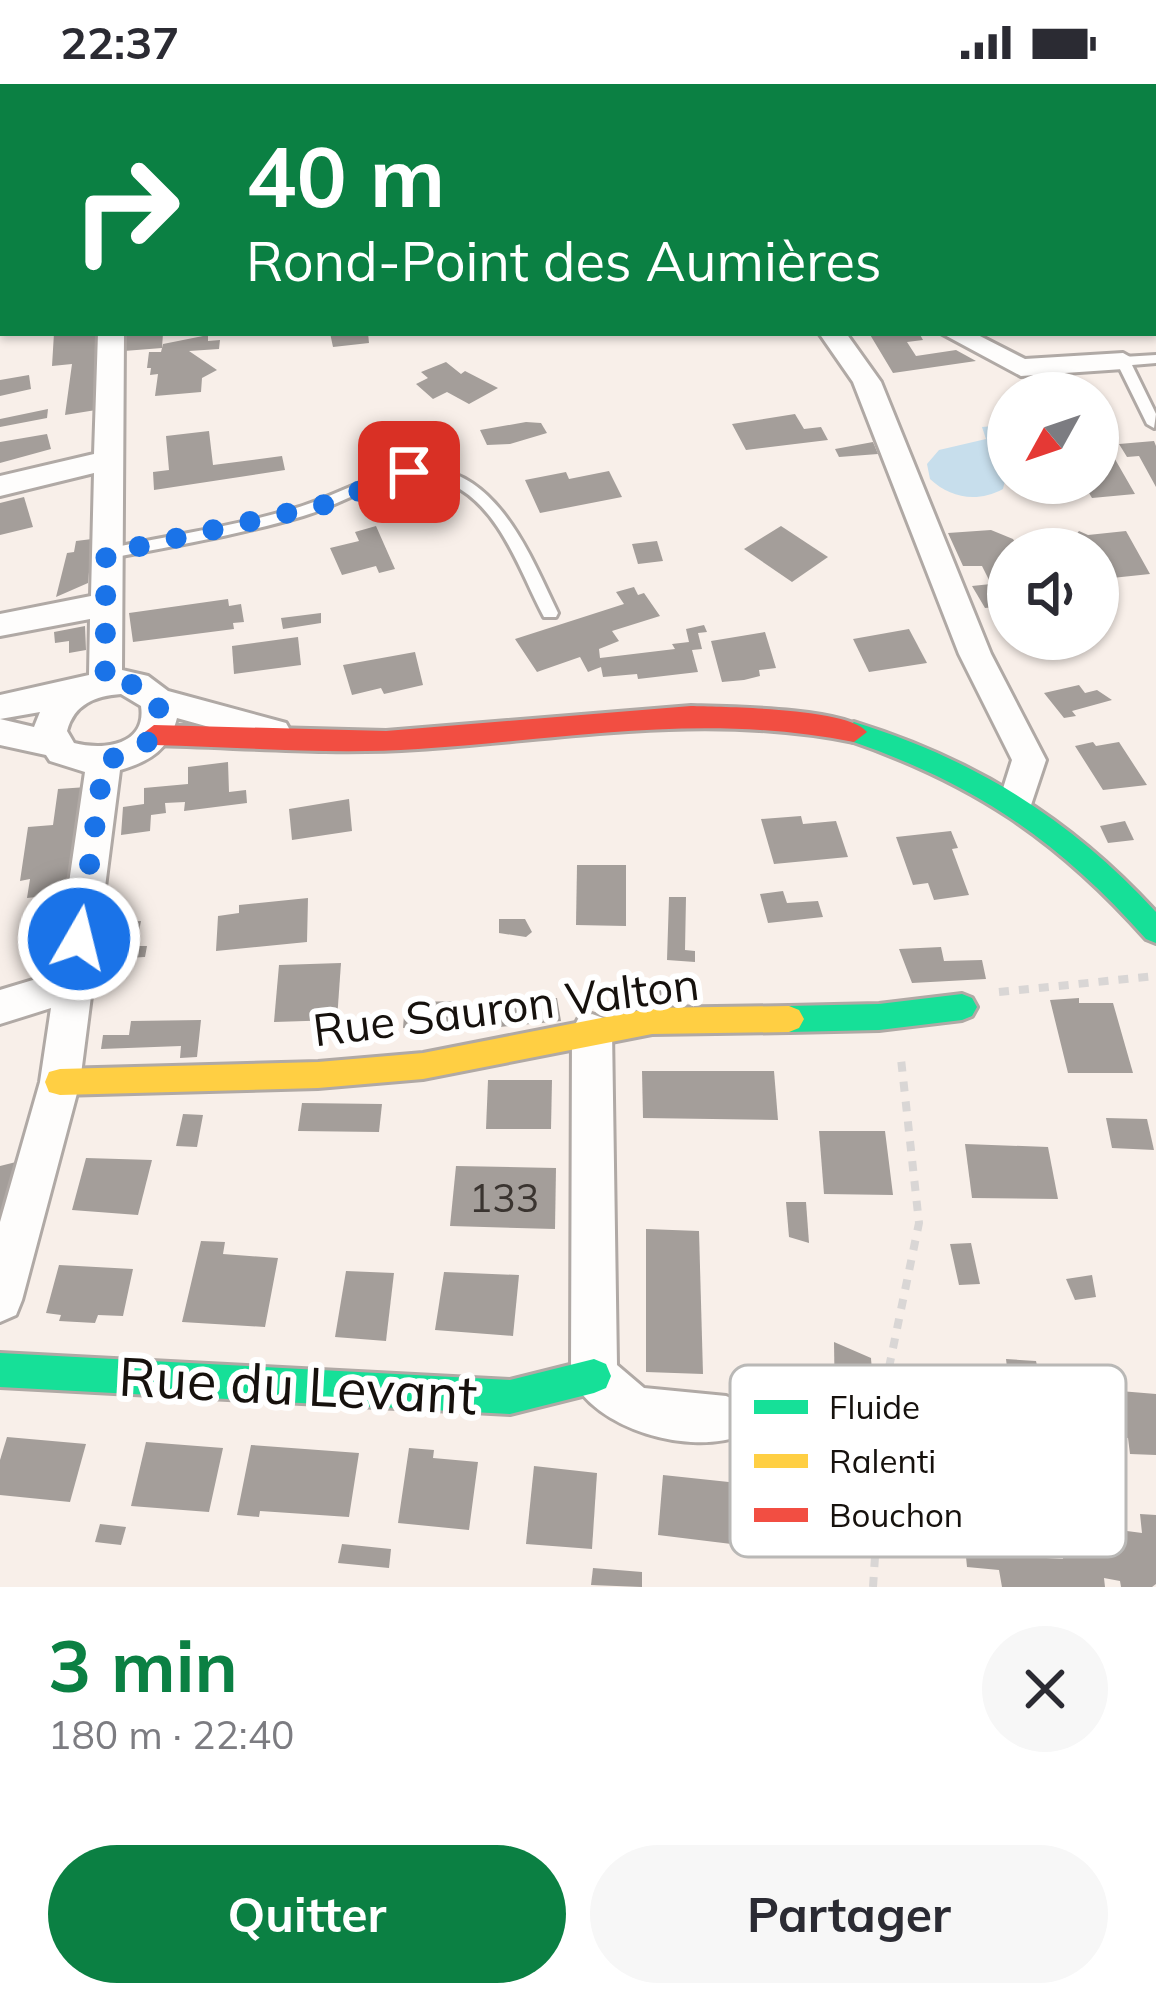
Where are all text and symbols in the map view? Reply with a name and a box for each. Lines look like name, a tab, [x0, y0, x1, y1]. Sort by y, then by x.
text: 22:37	[60, 14, 179, 70]
text: 40 m	[246, 123, 445, 228]
icon: right	[48, 132, 204, 288]
text: Rond-Point des Aumières	[246, 227, 882, 295]
north arrow	[987, 372, 1119, 504]
map controls	[987, 372, 1119, 660]
pin	[358, 421, 460, 523]
icon: arrive	[376, 439, 442, 505]
button: sound	[987, 528, 1119, 660]
position arrow	[16, 876, 142, 1002]
street label: Rue Sauron Valton	[310, 955, 702, 1057]
house number: 133	[469, 1173, 539, 1222]
street label: Rue du Levant	[117, 1342, 479, 1428]
legend	[730, 1365, 1126, 1557]
text: Fluide	[829, 1386, 920, 1427]
text: Ralenti	[829, 1440, 936, 1481]
text: Bouchon	[829, 1494, 963, 1535]
text: 3 min	[48, 1620, 238, 1710]
button: close	[982, 1626, 1108, 1752]
text: 180 m · 22:40	[48, 1710, 294, 1759]
button: Quitter	[48, 1845, 566, 1983]
button: Partager	[590, 1845, 1108, 1983]

